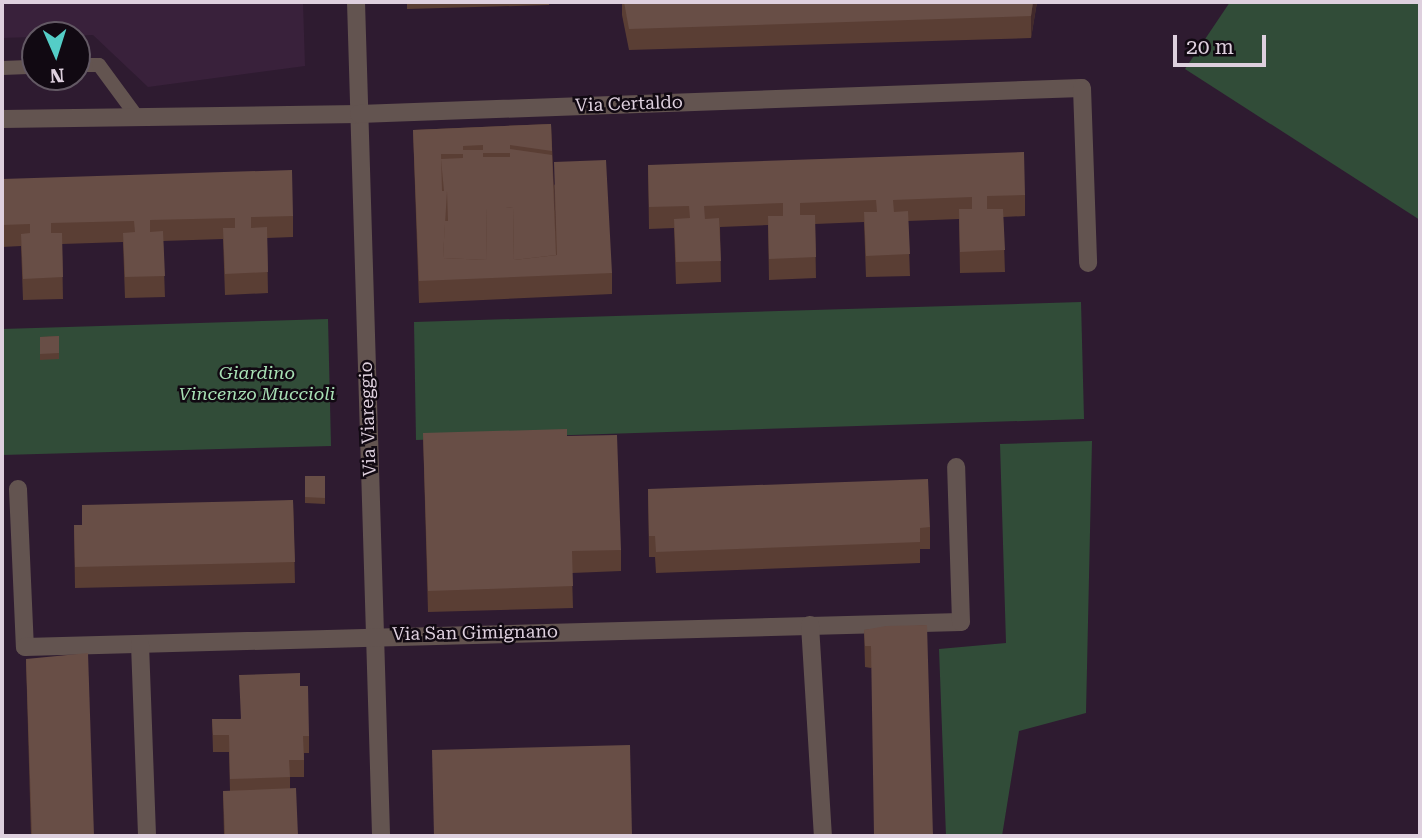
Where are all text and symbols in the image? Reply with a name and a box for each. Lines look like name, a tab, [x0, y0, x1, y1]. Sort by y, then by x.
north arrow	[21, 21, 91, 91]
scale bar	[1177, 21, 1270, 65]
text: 20 m	[1186, 35, 1234, 59]
text: N	[49, 64, 65, 87]
street label: Via Certaldo	[575, 91, 683, 117]
street label: Via Viareggio	[355, 361, 381, 477]
park label: Giardino Vincenzo Muccioli	[179, 363, 335, 406]
street label: Via San Gimignano	[392, 621, 558, 645]

